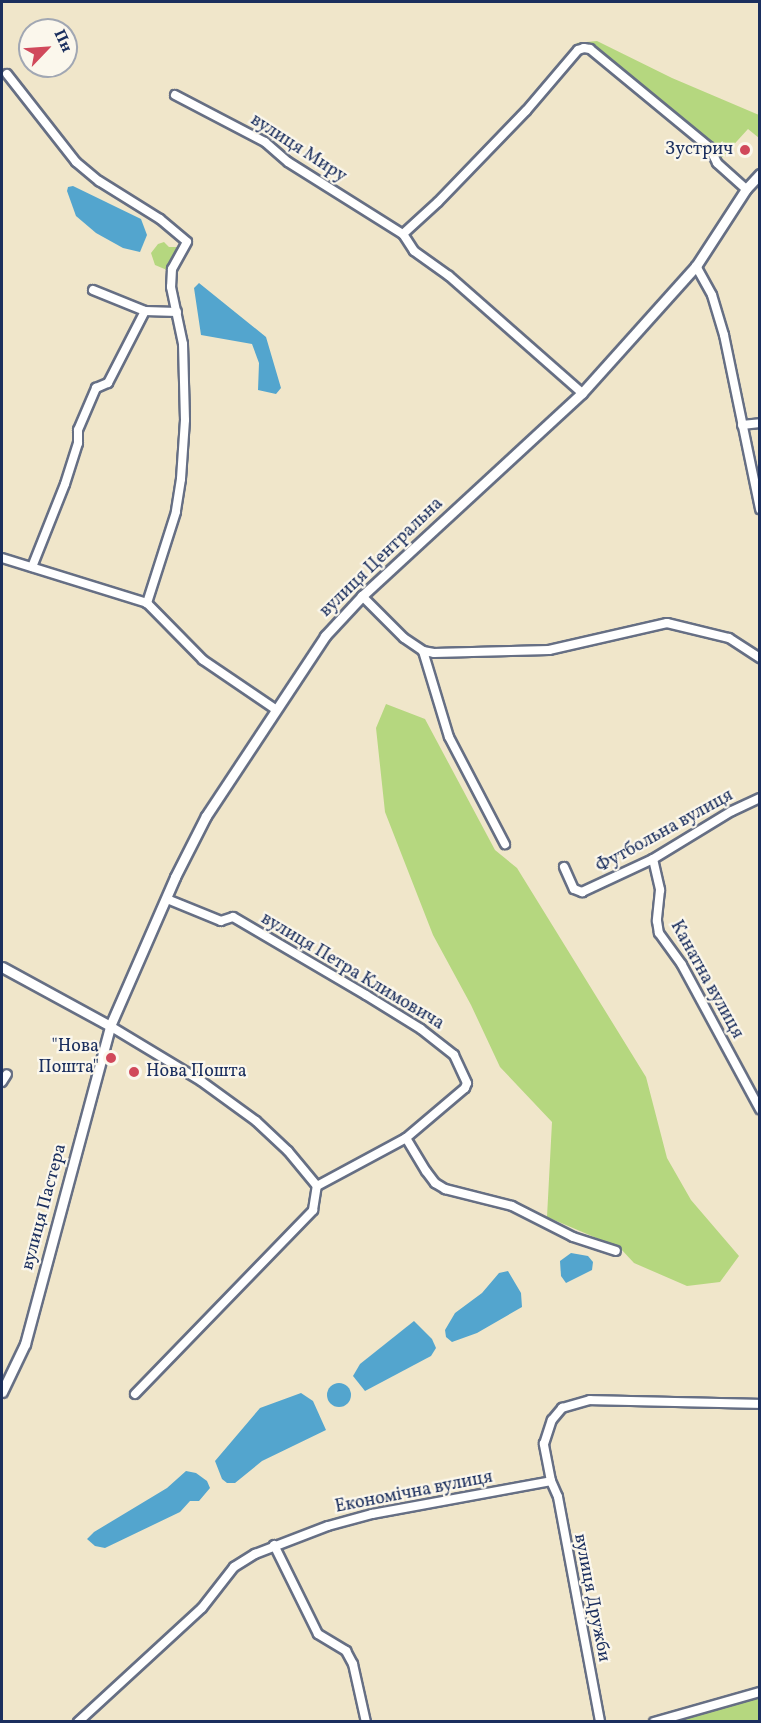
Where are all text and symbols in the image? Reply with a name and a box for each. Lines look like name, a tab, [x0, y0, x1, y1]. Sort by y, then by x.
north arrow	[18, 18, 78, 78]
text: Пн	[48, 26, 77, 56]
street label: вулиця Миру	[246, 110, 350, 188]
place label: Зустрич	[665, 139, 733, 161]
marker: Зустрич	[738, 143, 752, 157]
street label: вулиця Центральна	[316, 494, 448, 622]
street label: Футбольна вулиця	[593, 785, 737, 879]
street label: вулиця Петра Климовича	[257, 909, 447, 1035]
street label: Канатна вулиця	[665, 917, 747, 1043]
place label: "Нова Пошта"	[38, 1037, 99, 1080]
marker: "Нова Пошта"	[104, 1051, 118, 1065]
place label: Нова Пошта	[146, 1061, 247, 1083]
marker: Нова Пошта	[127, 1065, 141, 1079]
street label: вулиця Пастера	[18, 1142, 72, 1272]
street label: Економічна вулиця	[333, 1467, 495, 1519]
street label: вулиця Дружби	[568, 1532, 614, 1664]

